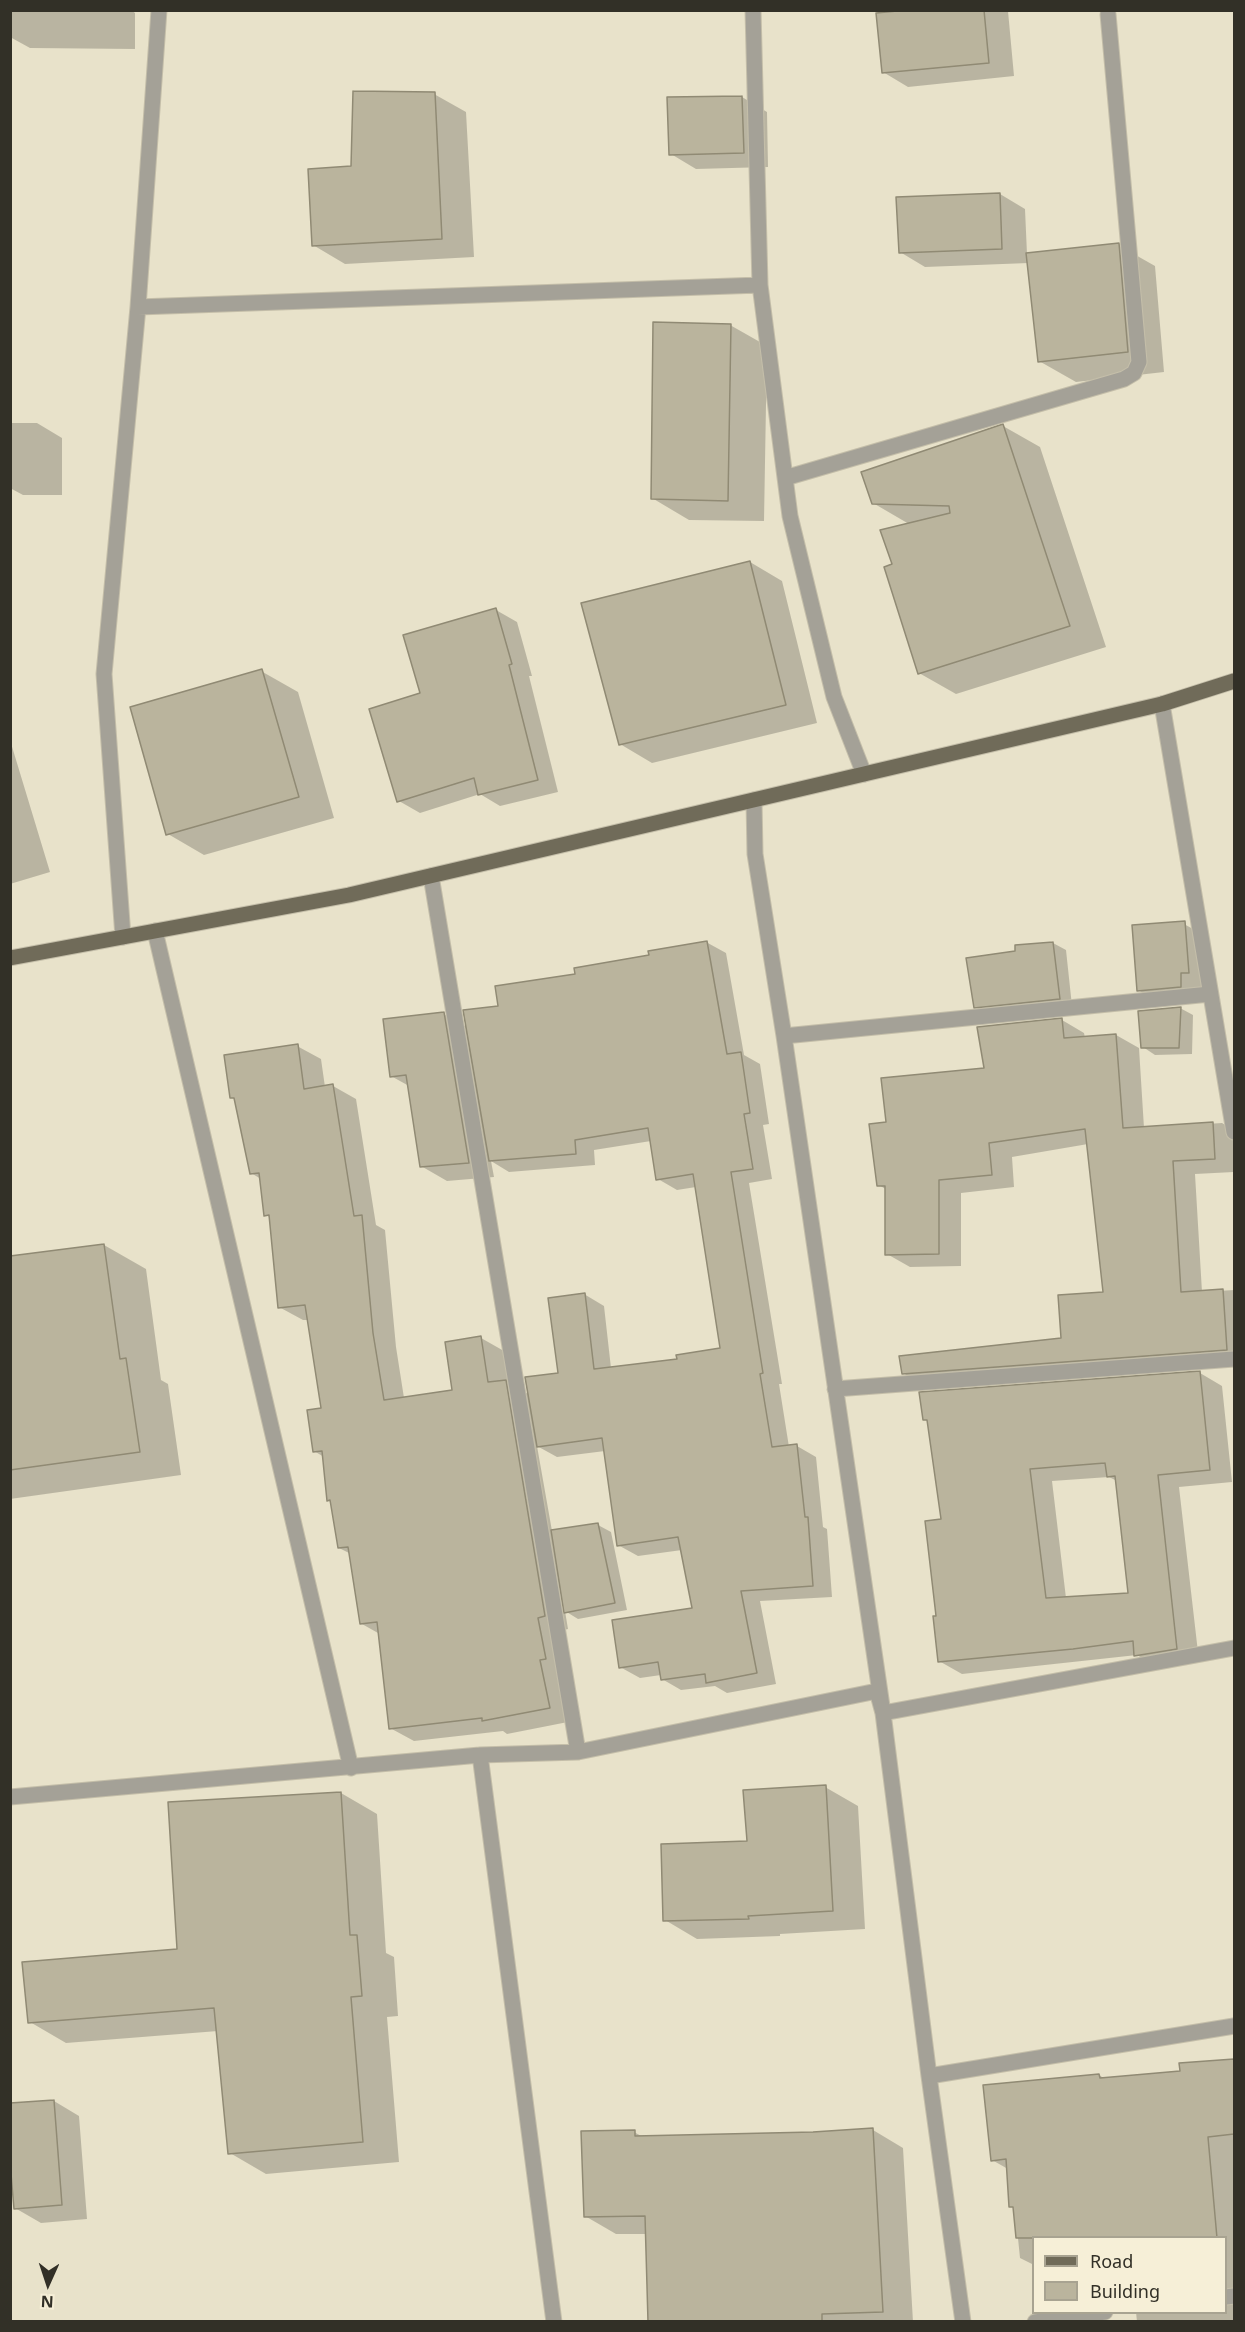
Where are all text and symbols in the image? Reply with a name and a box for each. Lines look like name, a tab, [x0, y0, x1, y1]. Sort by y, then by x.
legend	[1032, 2236, 1227, 2314]
text: Road	[1090, 2249, 1133, 2273]
north arrow	[18, 2254, 78, 2314]
text: Building	[1090, 2279, 1160, 2303]
text: N	[40, 2291, 54, 2313]

